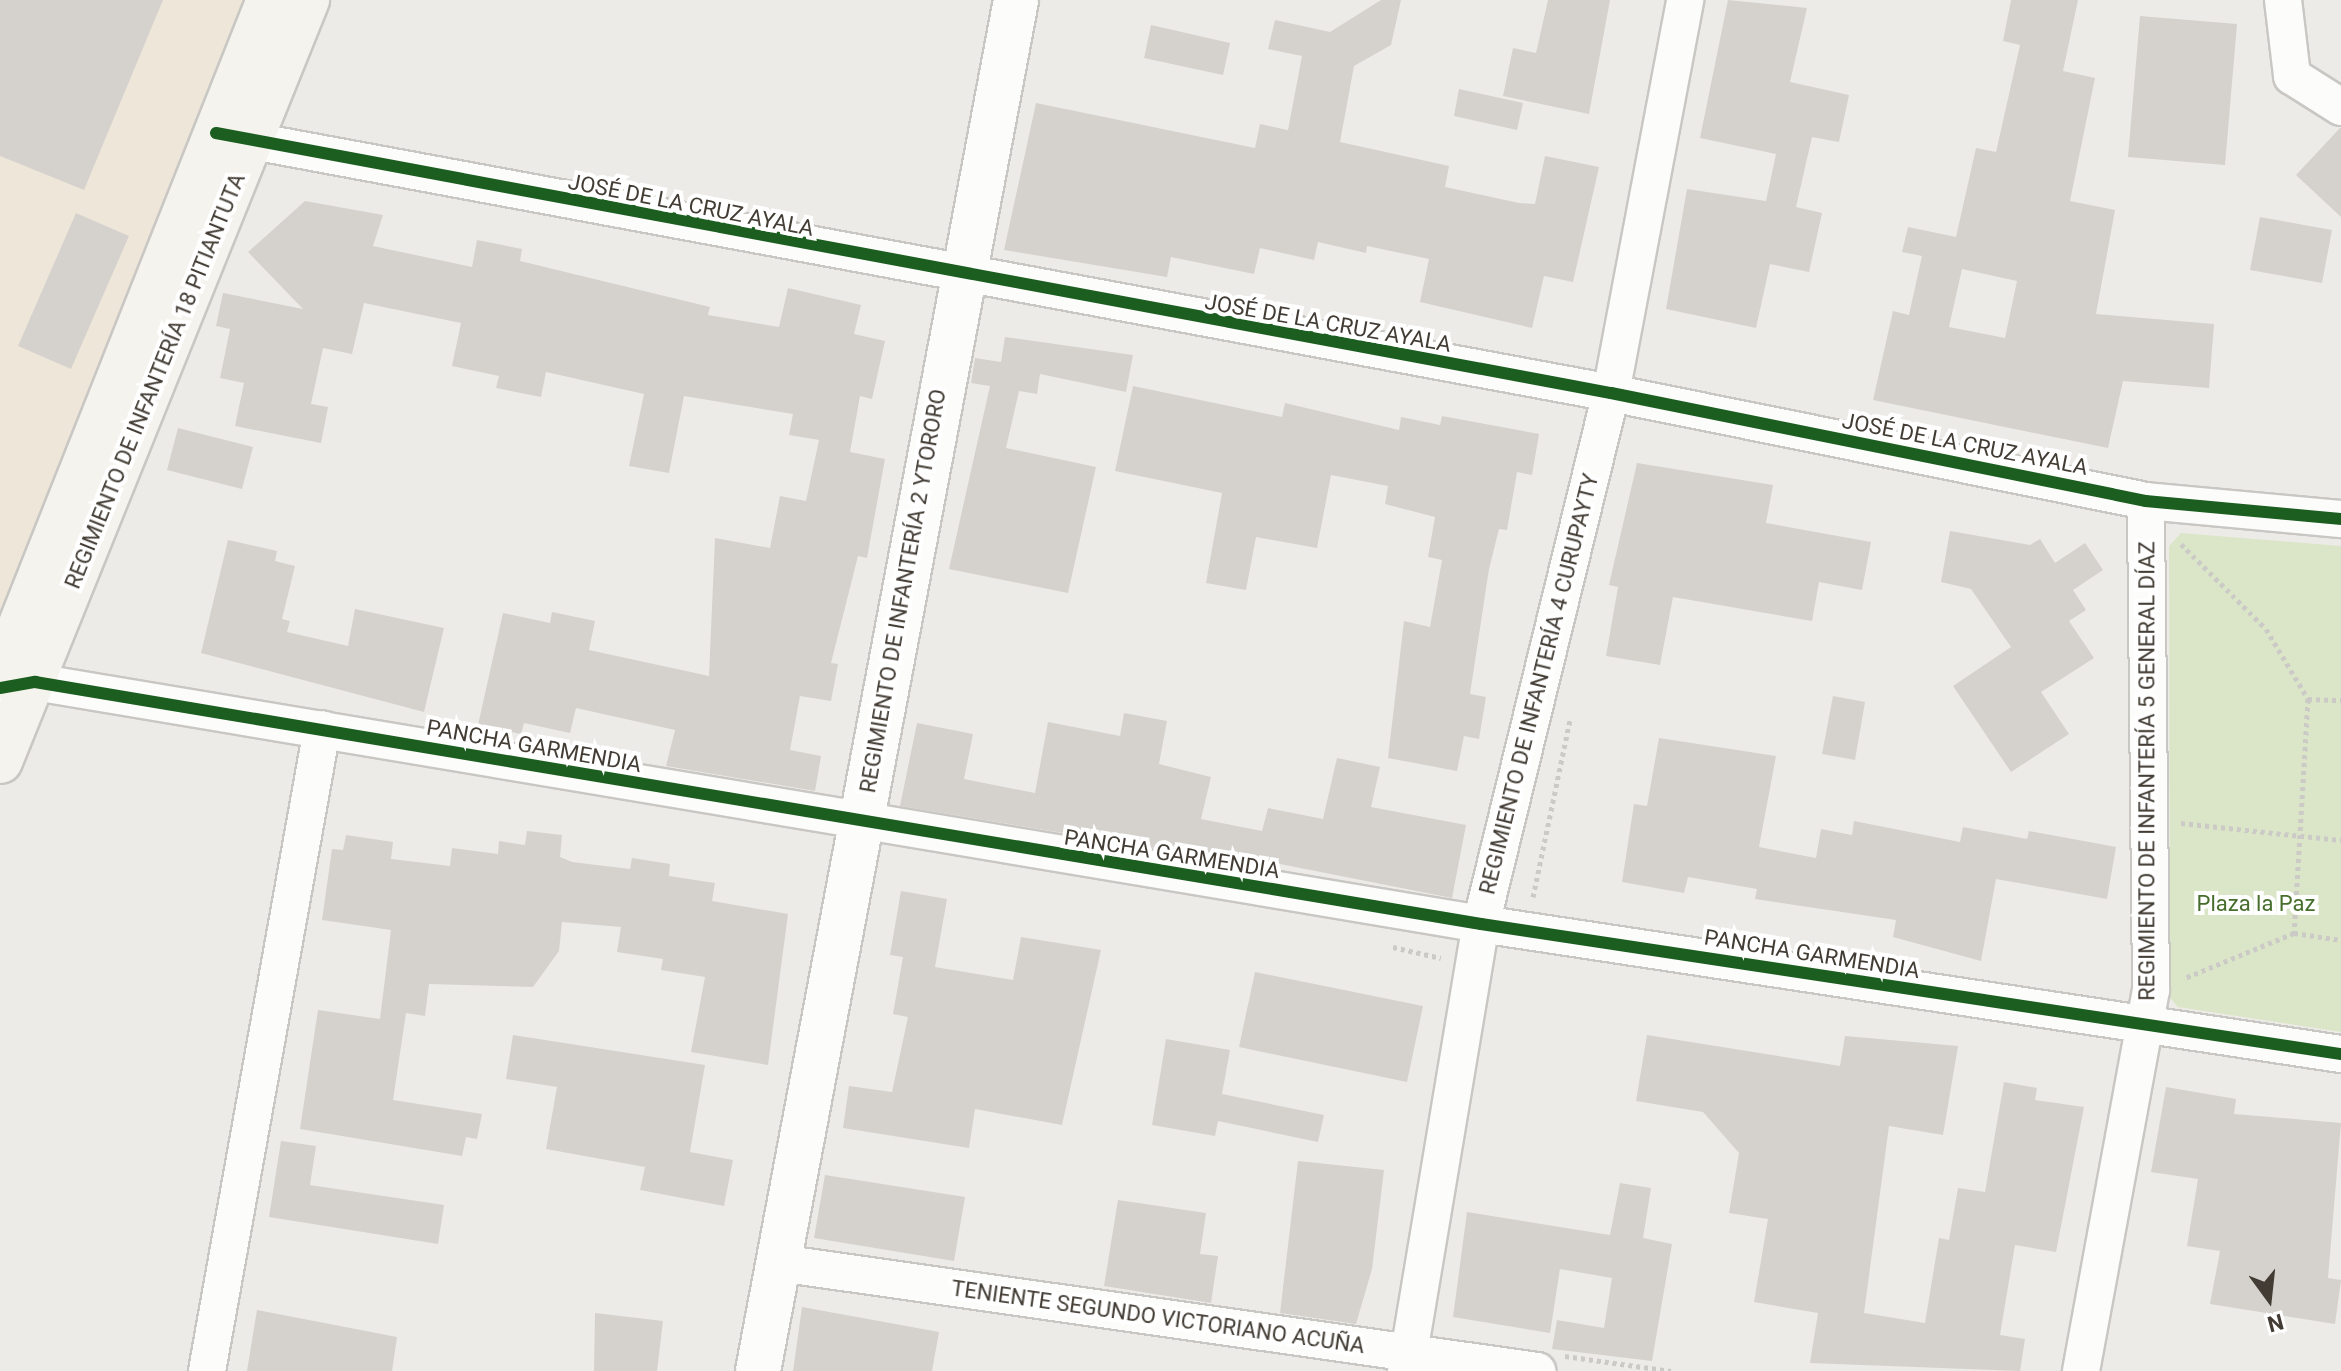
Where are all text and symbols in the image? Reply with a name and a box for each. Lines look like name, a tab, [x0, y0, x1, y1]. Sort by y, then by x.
street label: JOSÉ DE LA CRUZ AYALA	[566, 168, 816, 242]
street label: REGIMIENTO DE INFANTERÍA 18 PITIANTUTA	[59, 169, 251, 593]
street label: JOSÉ DE LA CRUZ AYALA	[1203, 288, 1453, 358]
street label: REGIMIENTO DE INFANTERÍA 2 YTORORO	[854, 387, 952, 795]
street label: JOSÉ DE LA CRUZ AYALA	[1840, 407, 2090, 481]
street label: REGIMIENTO DE INFANTERÍA 4 CURUPAYTY	[1474, 471, 1604, 897]
street label: REGIMIENTO DE INFANTERÍA 5 GENERAL DÍAZ	[2134, 541, 2160, 1001]
street label: PANCHA GARMENDIA	[425, 714, 643, 778]
street label: PANCHA GARMENDIA	[1062, 824, 1282, 884]
park label: Plaza la Paz	[2197, 891, 2315, 917]
street label: PANCHA GARMENDIA	[1702, 924, 1922, 984]
north arrow	[2229, 1259, 2309, 1339]
street label: TENIENTE SEGUNDO VICTORIANO ACUÑA	[950, 1275, 1366, 1359]
text: N	[2265, 1309, 2286, 1337]

